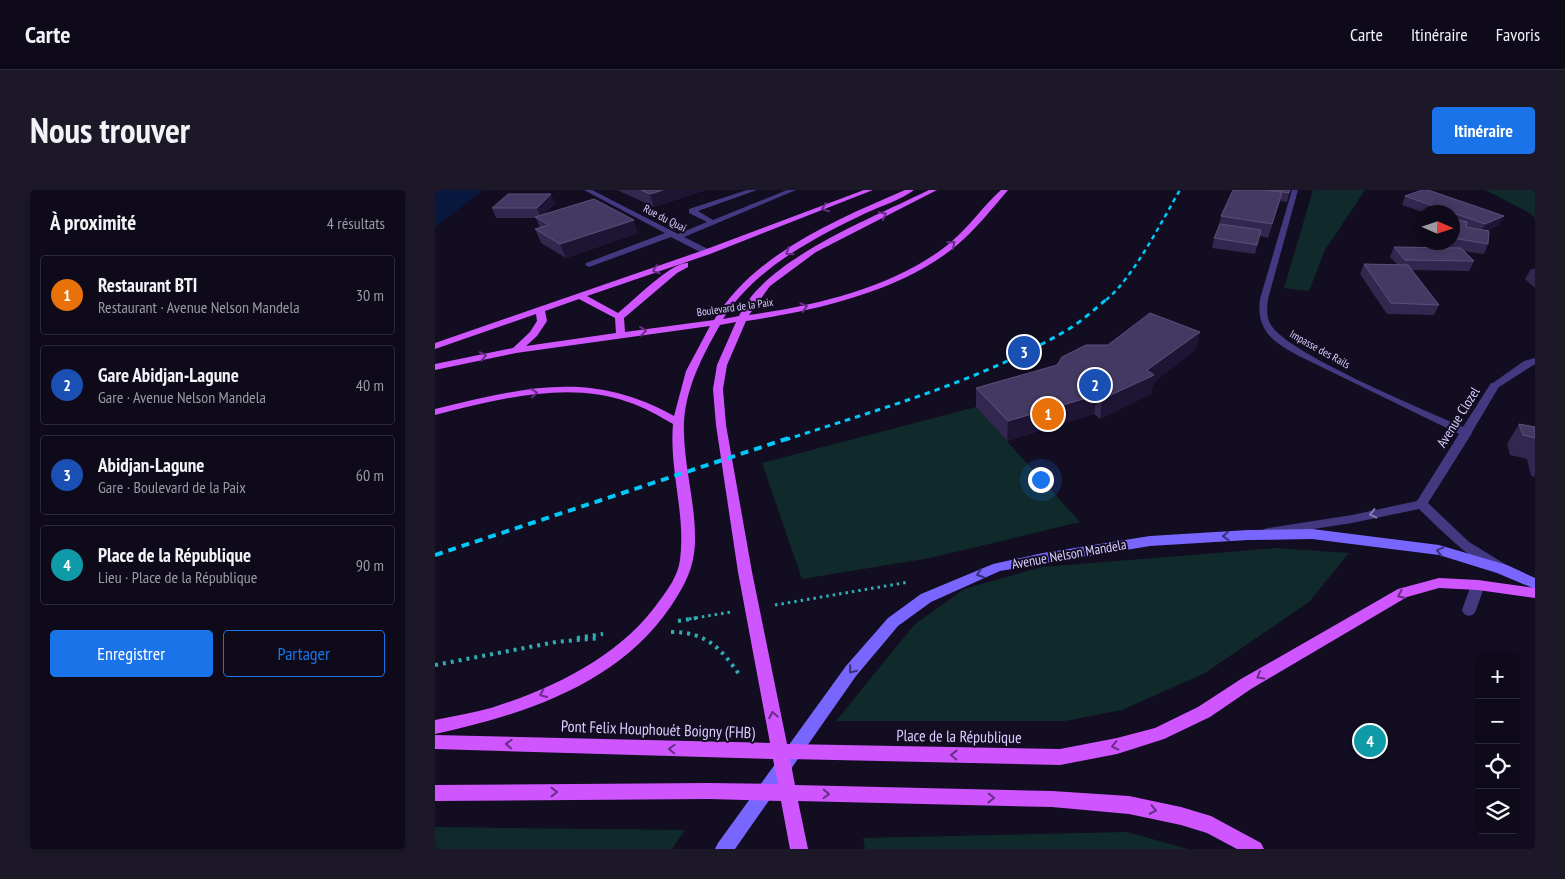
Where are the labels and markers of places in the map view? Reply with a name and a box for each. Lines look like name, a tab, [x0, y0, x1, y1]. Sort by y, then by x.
pin: 3	[1008, 333, 1040, 371]
pin: 2	[1079, 366, 1111, 404]
pin: 1	[1032, 395, 1064, 433]
pin: 4	[1354, 722, 1386, 760]

